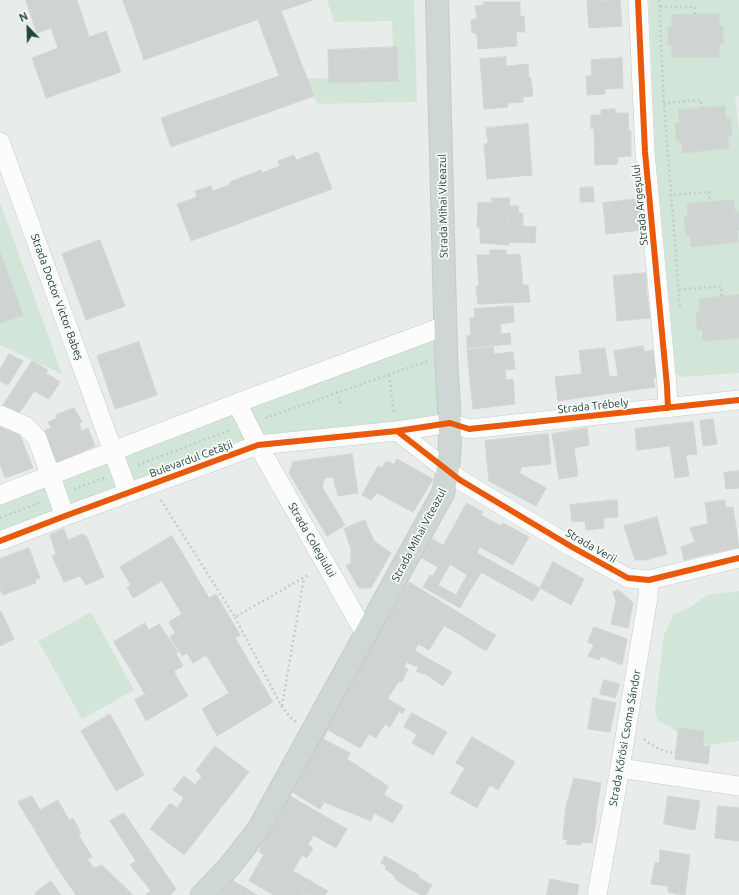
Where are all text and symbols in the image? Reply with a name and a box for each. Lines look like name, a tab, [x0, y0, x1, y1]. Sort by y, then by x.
north arrow	[8, 8, 48, 48]
text: N	[17, 10, 29, 24]
street label: Strada Mihai Viteazul	[435, 154, 451, 258]
street label: Strada Argeșului	[629, 164, 651, 246]
street label: Strada Doctor Victor Babeș	[28, 232, 86, 362]
street label: Strada Trébely	[557, 396, 629, 416]
street label: Bulevardul Cetății	[147, 438, 235, 480]
street label: Strada Mihai Viteazul	[389, 486, 449, 584]
street label: Strada Colegiului	[285, 500, 339, 580]
street label: Strada Verii	[563, 526, 619, 566]
street label: Strada Kőrösi Csoma Sándor	[606, 669, 644, 807]

